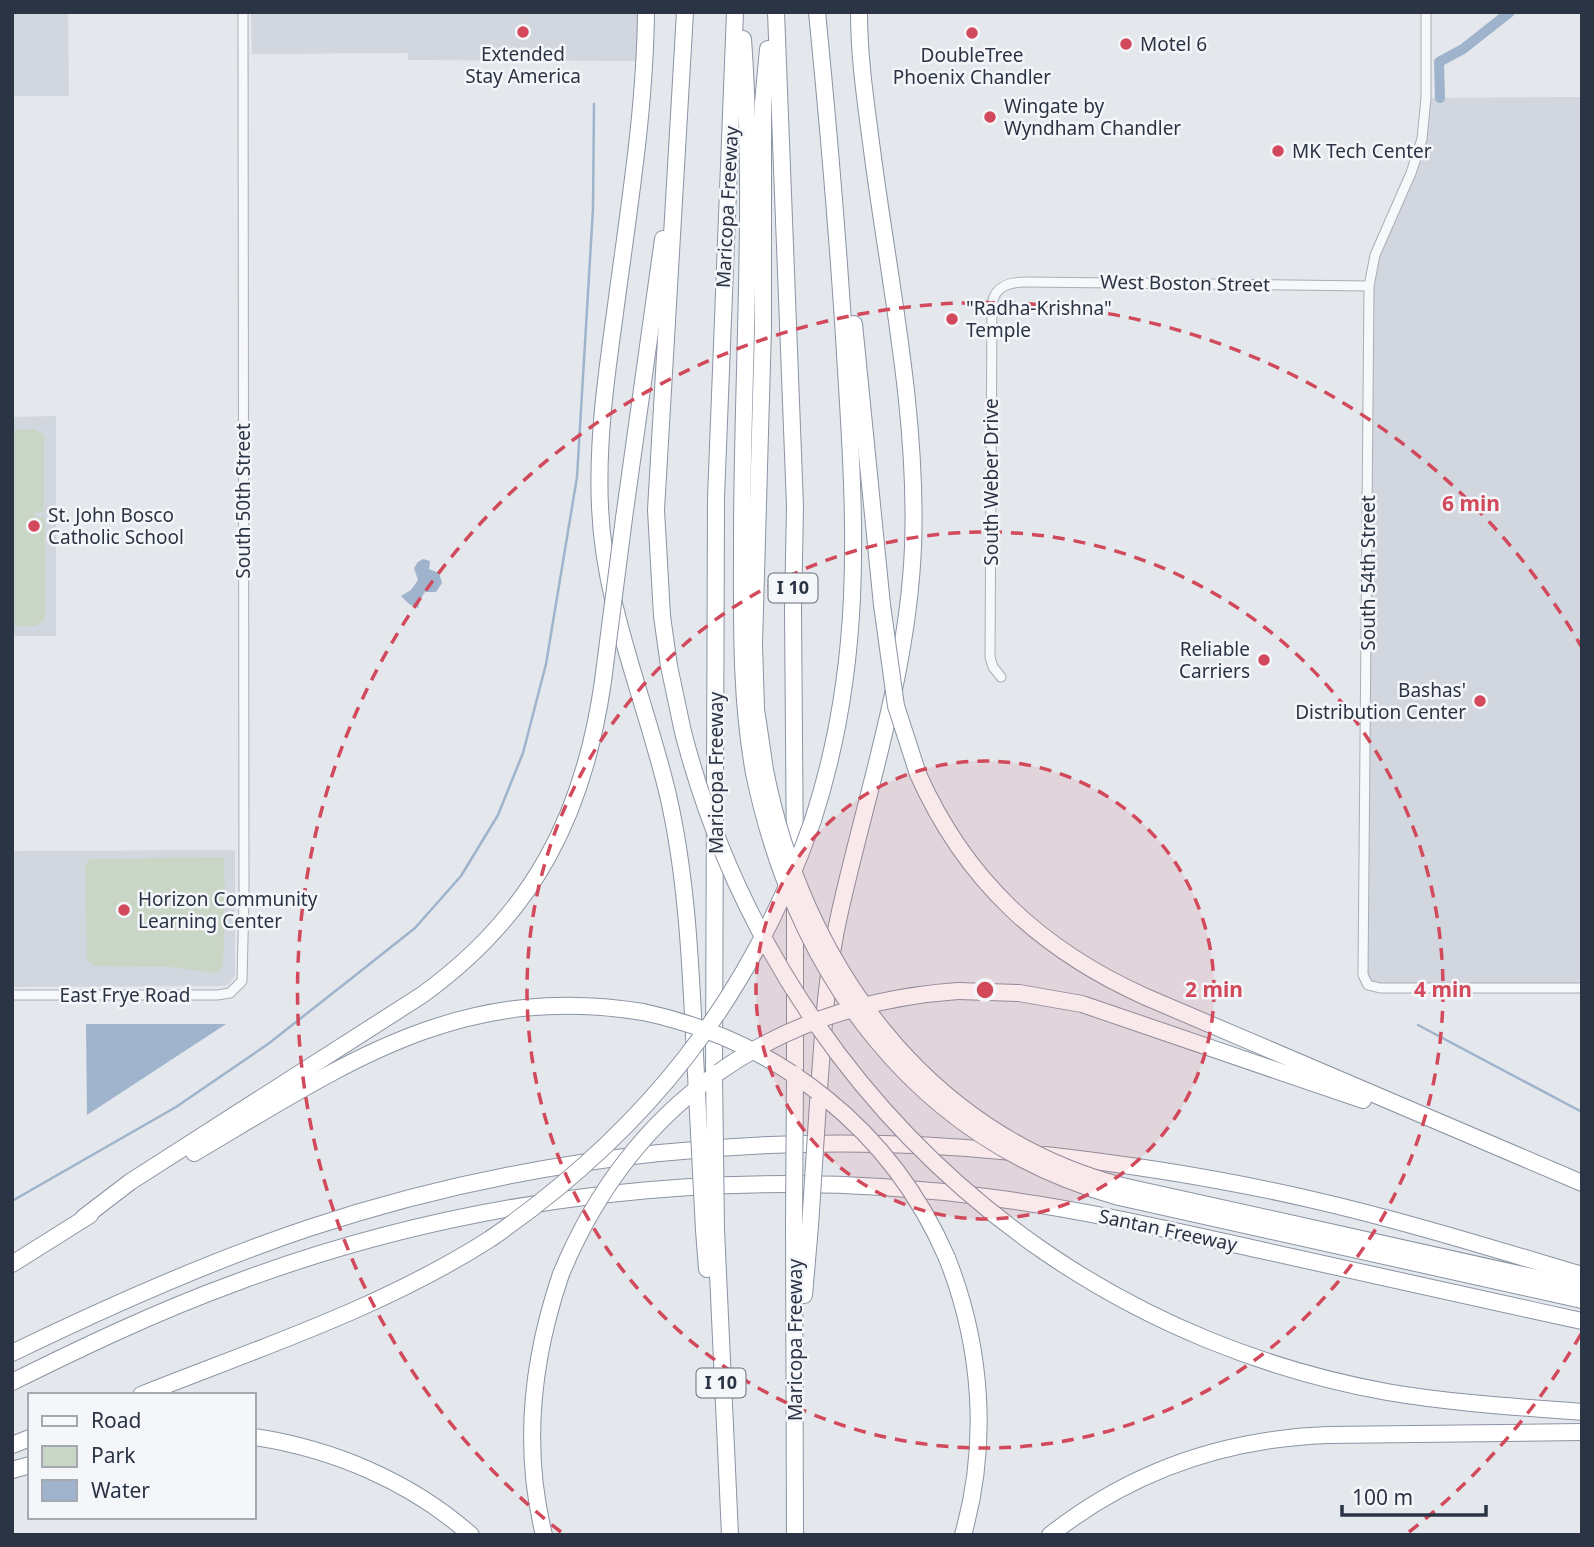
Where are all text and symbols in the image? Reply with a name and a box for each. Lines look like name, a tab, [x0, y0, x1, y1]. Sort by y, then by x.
marker: Extended Stay America	[515, 24, 531, 40]
marker: DoubleTree Phoenix Chandler	[964, 25, 980, 41]
place label: Motel 6	[1140, 31, 1207, 57]
marker: Motel 6	[1118, 36, 1134, 52]
place label: Extended Stay America	[465, 41, 581, 89]
place label: DoubleTree Phoenix Chandler	[893, 42, 1051, 90]
place label: Wingate by Wyndham Chandler	[1004, 93, 1181, 141]
marker: Wingate by Wyndham Chandler	[982, 109, 998, 125]
street label: Maricopa Freeway	[710, 125, 744, 289]
place label: MK Tech Center	[1292, 138, 1432, 164]
marker: MK Tech Center	[1270, 143, 1286, 159]
street label: West Boston Street	[1100, 269, 1270, 297]
place label: "Radha-Krishna" Temple	[966, 295, 1112, 343]
marker: "Radha-Krishna" Temple	[944, 311, 960, 327]
street label: South Weber Drive	[978, 398, 1004, 566]
street label: South 50th Street	[230, 423, 256, 579]
text: 6 min	[1442, 489, 1500, 517]
street label: South 54th Street	[1355, 495, 1381, 651]
place label: St. John Bosco Catholic School	[48, 502, 184, 550]
marker: St. John Bosco Catholic School	[26, 518, 42, 534]
road number: I 10	[768, 574, 818, 602]
place label: Reliable Carriers	[1179, 636, 1250, 684]
marker: Reliable Carriers	[1256, 652, 1272, 668]
place label: Bashas' Distribution Center	[1295, 677, 1466, 725]
street label: Maricopa Freeway	[703, 692, 729, 854]
marker: Bashas' Distribution Center	[1472, 693, 1488, 709]
place label: Horizon Community Learning Center	[138, 886, 318, 934]
marker: Horizon Community Learning Center	[116, 902, 132, 918]
text: 2 min	[1185, 975, 1243, 1003]
text: 4 min	[1414, 975, 1472, 1003]
centre of rings	[973, 978, 997, 1002]
street label: East Frye Road	[60, 982, 190, 1008]
street label: Santan Freeway	[1096, 1203, 1240, 1257]
street label: Maricopa Freeway	[782, 1259, 808, 1421]
road number: I 10	[696, 1368, 746, 1398]
legend	[28, 1393, 256, 1519]
text: Road	[91, 1406, 141, 1434]
text: Park	[91, 1441, 136, 1469]
scale bar	[1342, 1474, 1486, 1518]
text: Water	[91, 1476, 150, 1504]
text: 100 m	[1352, 1483, 1413, 1511]

